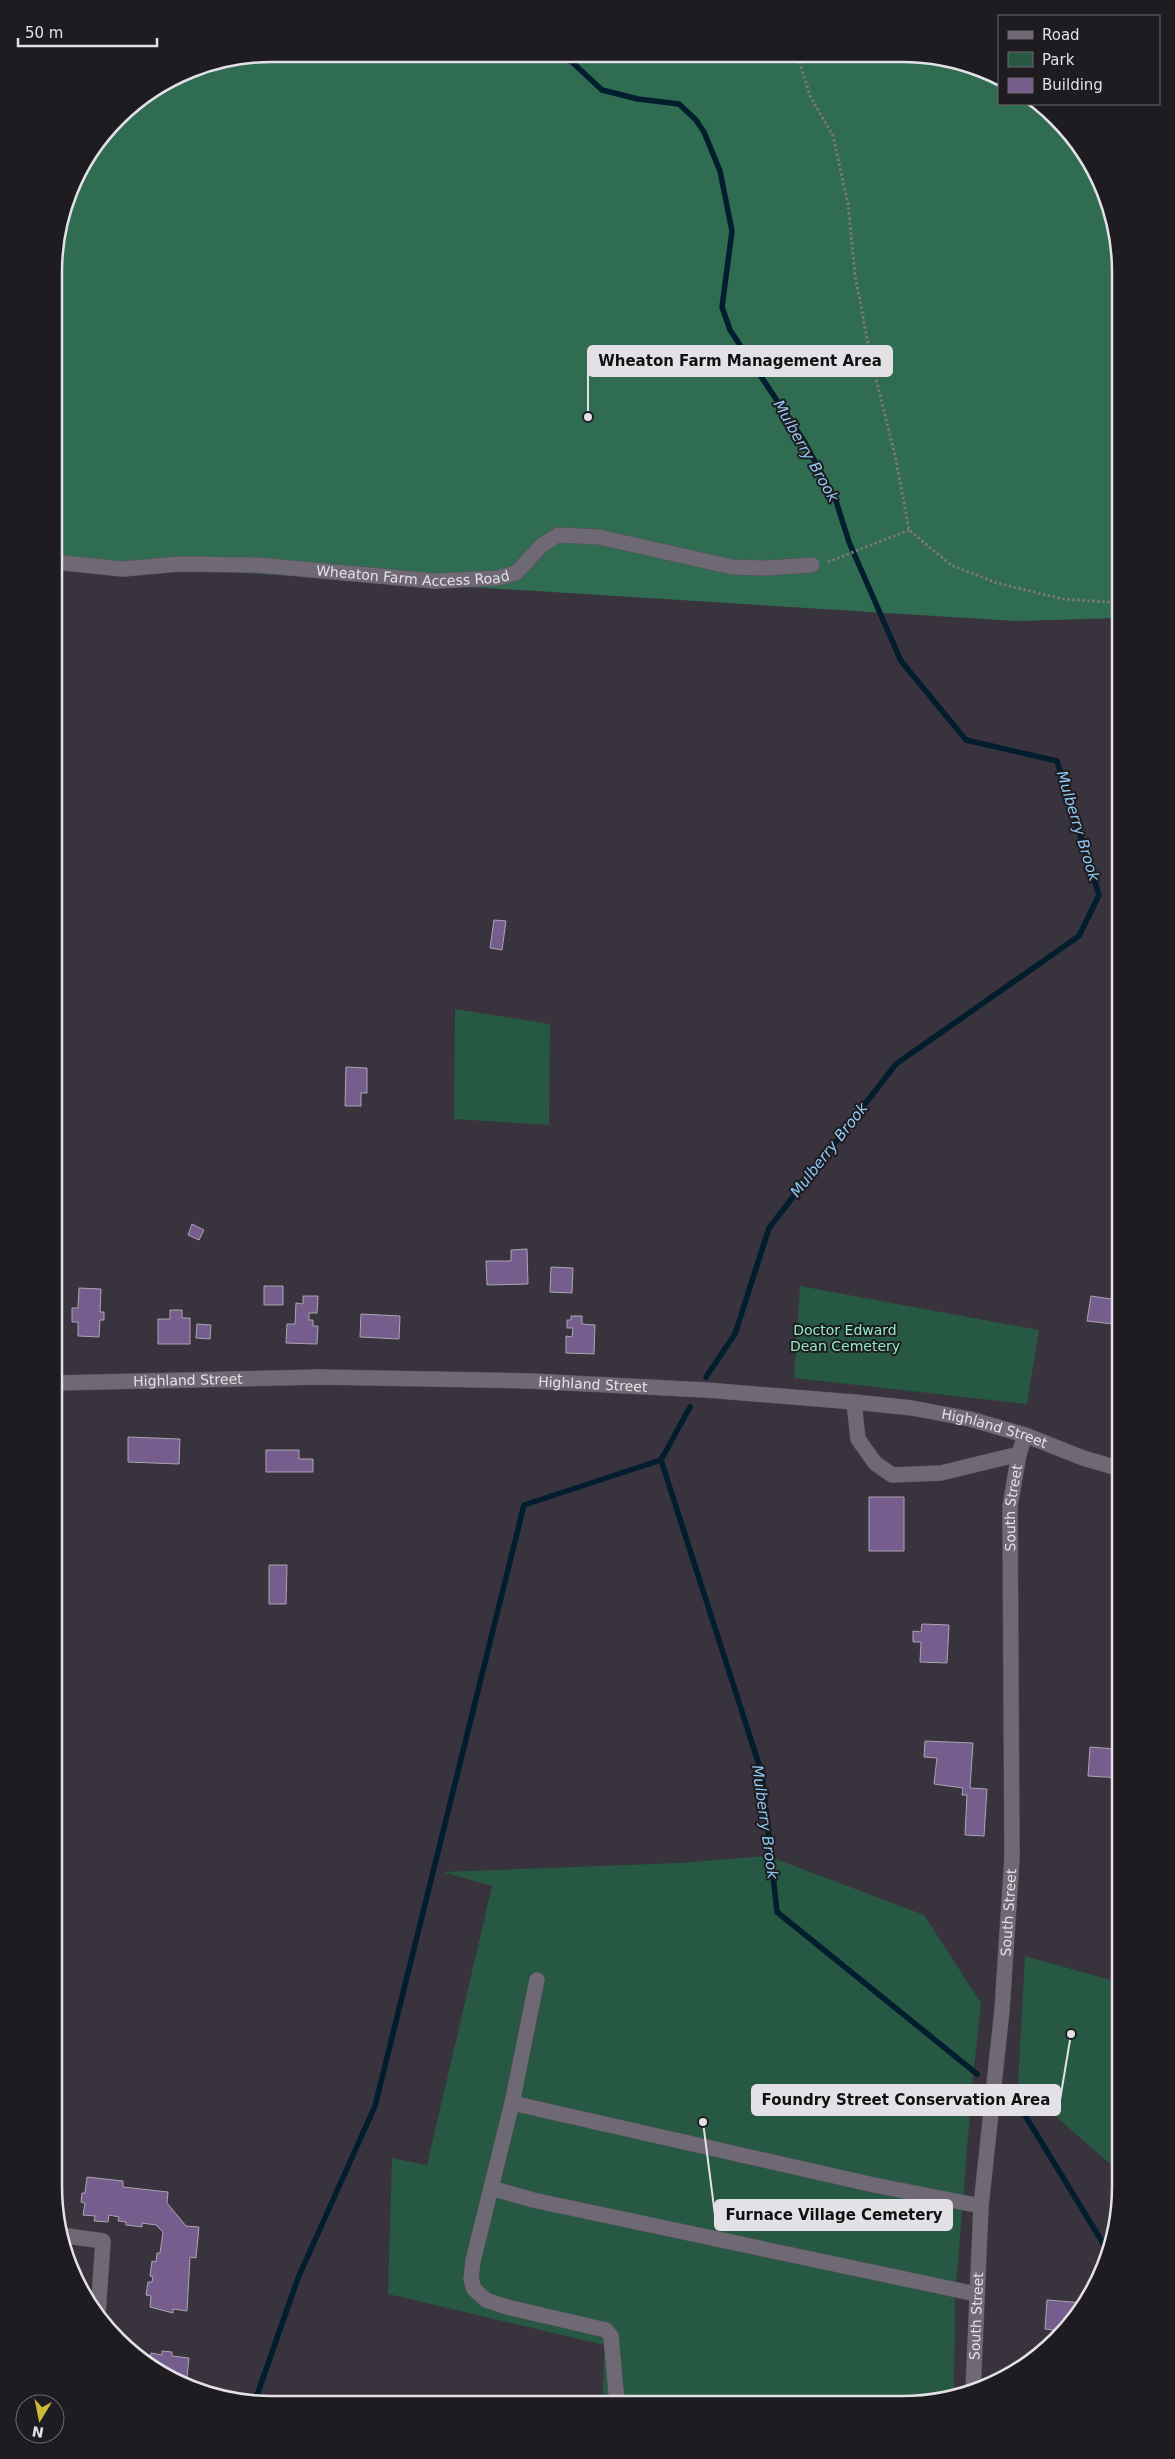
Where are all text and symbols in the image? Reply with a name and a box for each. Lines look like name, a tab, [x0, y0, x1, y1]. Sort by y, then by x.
scale bar	[18, 15, 156, 47]
legend	[998, 15, 1160, 105]
text: 50 m	[25, 24, 63, 42]
text: Road	[1042, 26, 1080, 44]
text: Park	[1042, 51, 1075, 69]
text: Building	[1042, 76, 1103, 94]
callout: Wheaton Farm Management Area	[588, 346, 892, 376]
text: Wheaton Farm Management Area	[598, 352, 882, 370]
water label: Mulberry Brook	[769, 397, 843, 506]
street label: Wheaton Farm Access Road	[315, 562, 511, 589]
water label: Mulberry Brook	[1053, 768, 1104, 885]
water label: Mulberry Brook	[787, 1098, 872, 1201]
park label: Doctor Edward Dean Cemetery	[790, 1322, 900, 1354]
street label: Highland Street	[133, 1371, 243, 1389]
street label: Highland Street	[538, 1373, 648, 1395]
street label: Highland Street	[940, 1406, 1050, 1451]
street label: South Street	[1002, 1463, 1025, 1552]
water label: Mulberry Brook	[748, 1764, 782, 1881]
street label: South Street	[998, 1868, 1019, 1957]
callout: Foundry Street Conservation Area	[752, 2085, 1060, 2115]
text: Foundry Street Conservation Area	[762, 2091, 1050, 2109]
callout: Furnace Village Cemetery	[715, 2200, 952, 2230]
text: Furnace Village Cemetery	[725, 2206, 943, 2224]
street label: South Street	[966, 2271, 986, 2360]
north arrow	[15, 2394, 65, 2444]
text: N	[31, 2423, 45, 2441]

